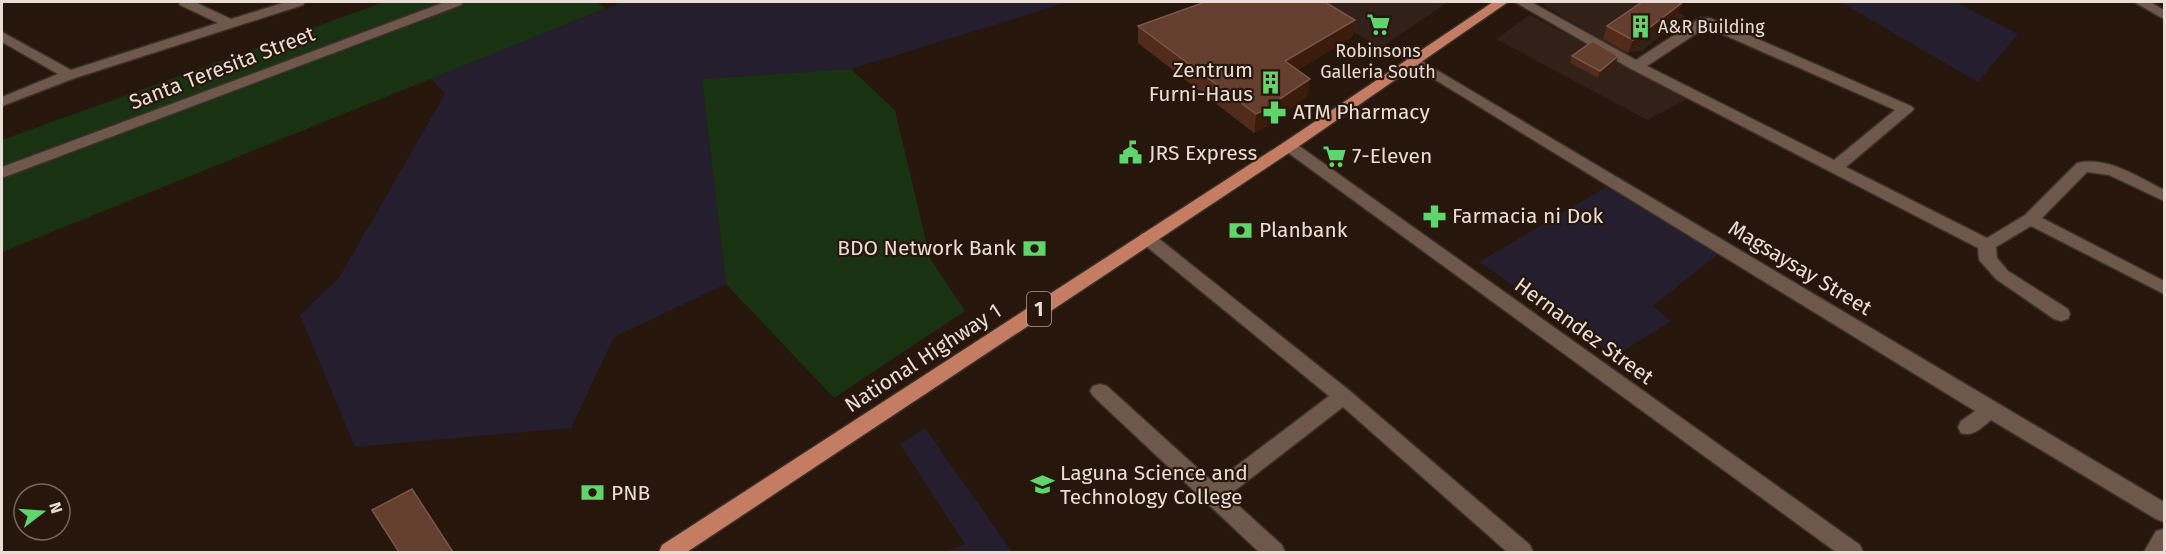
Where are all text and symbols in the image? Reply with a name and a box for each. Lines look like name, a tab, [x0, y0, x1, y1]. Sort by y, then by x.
supermarket icon: Robinsons Galleria South	[1365, 12, 1391, 38]
building icon: A&R Building	[1627, 14, 1653, 40]
place label: A&R Building	[1658, 16, 1765, 38]
street label: Santa Teresita Street	[125, 20, 319, 115]
place label: Robinsons Galleria South	[1320, 40, 1436, 83]
place label: Zentrum Furni-Haus	[1149, 57, 1253, 107]
building icon: Zentrum Furni-Haus	[1258, 69, 1284, 95]
pharmacy icon: ATM Pharmacy	[1262, 99, 1288, 125]
place label: ATM Pharmacy	[1293, 99, 1430, 125]
public building icon: JRS Express	[1118, 140, 1144, 166]
place label: JRS Express	[1149, 140, 1257, 166]
supermarket icon: 7-Eleven	[1321, 143, 1347, 169]
place label: 7-Eleven	[1352, 143, 1432, 169]
pharmacy icon: Farmacia ni Dok	[1421, 203, 1447, 229]
place label: Farmacia ni Dok	[1452, 203, 1604, 229]
street label: Magsaysay Street	[1724, 215, 1877, 321]
bank icon: Planbank	[1228, 217, 1254, 243]
place label: Planbank	[1259, 217, 1348, 243]
place label: BDO Network Bank	[837, 235, 1016, 261]
bank icon: BDO Network Bank	[1021, 235, 1047, 261]
street label: Hernandez Street	[1509, 272, 1659, 390]
road number: 1	[1027, 292, 1051, 326]
street label: National Highway 1	[840, 298, 1006, 418]
place label: Laguna Science and Technology College	[1060, 460, 1248, 510]
school or university icon: Laguna Science and Technology College	[1029, 472, 1055, 498]
bank icon: PNB	[580, 480, 606, 506]
place label: PNB	[611, 480, 650, 506]
north arrow	[12, 482, 72, 542]
text: N	[45, 500, 67, 516]

